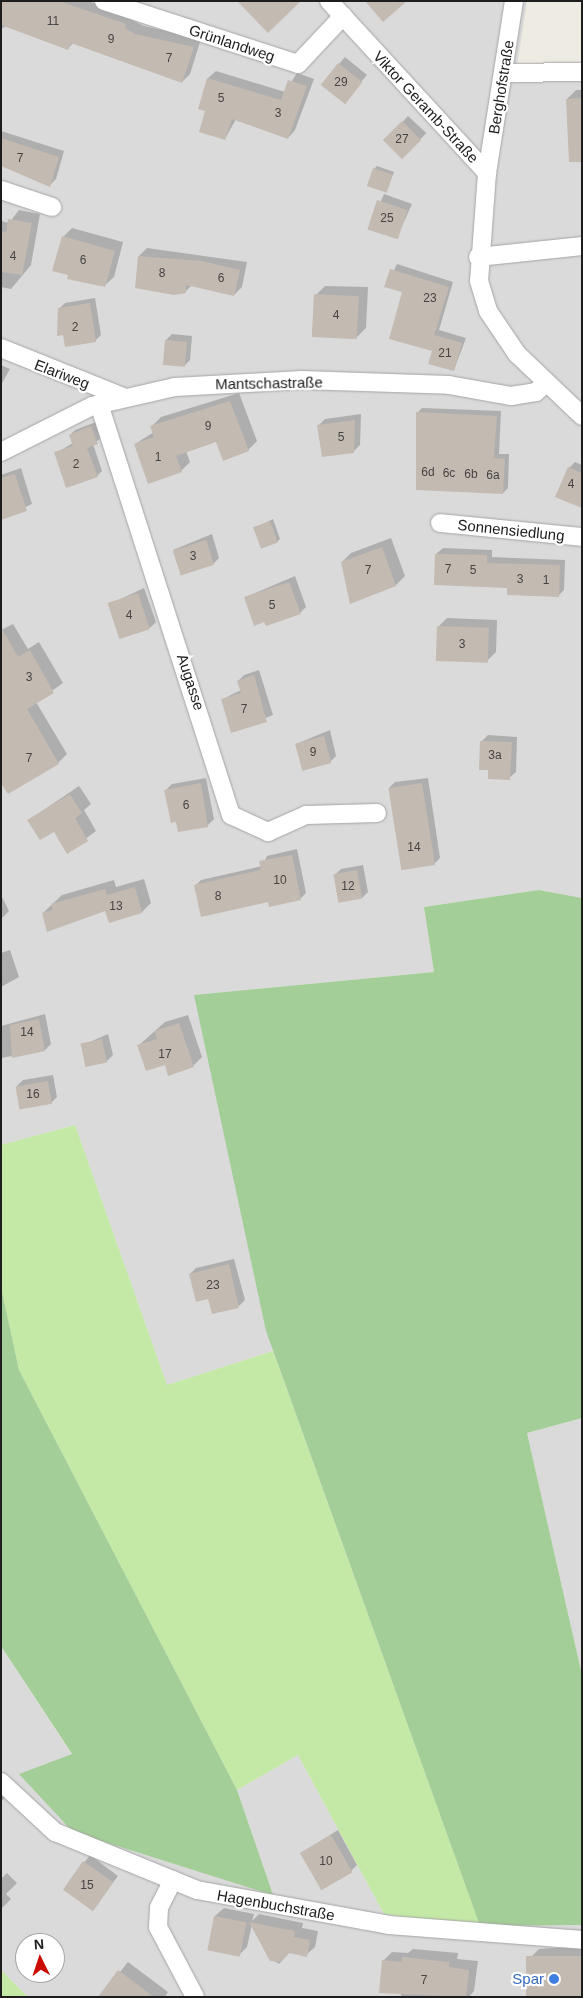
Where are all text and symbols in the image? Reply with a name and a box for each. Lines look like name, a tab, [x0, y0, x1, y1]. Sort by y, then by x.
house number: 11	[47, 15, 59, 29]
street label: Grünlandweg	[187, 21, 277, 65]
house number: 9	[108, 33, 114, 47]
street label: Berghofstraße	[485, 39, 517, 135]
street label: Viktor Geramb-Straße	[369, 47, 483, 167]
house number: 7	[166, 52, 172, 66]
house number: 29	[334, 76, 348, 90]
house number: 5	[218, 92, 224, 106]
house number: 3	[275, 107, 281, 121]
house number: 27	[395, 133, 409, 147]
house number: 7	[17, 152, 23, 166]
house number: 25	[380, 212, 394, 226]
house number: 4	[10, 250, 16, 264]
house number: 6	[80, 254, 86, 268]
house number: 8	[159, 267, 165, 281]
house number: 6	[218, 272, 224, 286]
house number: 23	[423, 292, 437, 306]
house number: 4	[333, 309, 339, 323]
house number: 2	[72, 321, 78, 335]
house number: 21	[438, 347, 452, 361]
street label: Elariweg	[32, 355, 92, 393]
street label: Mantschastraße	[215, 373, 323, 393]
house number: 9	[205, 420, 211, 434]
house number: 5	[338, 431, 344, 445]
house number: 1	[155, 451, 161, 465]
house number: 2	[73, 458, 79, 472]
house number: 6d	[421, 466, 435, 480]
house number: 6c	[443, 467, 455, 481]
house number: 6b	[464, 468, 478, 482]
house number: 6a	[486, 469, 500, 483]
house number: 4	[568, 478, 574, 492]
street label: Sonnensiedlung	[457, 515, 565, 545]
house number: 3	[190, 550, 196, 564]
house number: 7	[445, 563, 451, 577]
house number: 7	[365, 564, 371, 578]
house number: 5	[470, 564, 476, 578]
house number: 3	[517, 573, 523, 587]
house number: 1	[543, 574, 549, 588]
house number: 5	[269, 599, 275, 613]
house number: 4	[126, 609, 132, 623]
house number: 3	[459, 638, 465, 652]
street label: Augasse	[173, 651, 209, 713]
house number: 3	[26, 671, 32, 685]
house number: 7	[241, 703, 247, 717]
house number: 9	[310, 746, 316, 760]
house number: 3a	[488, 749, 502, 763]
house number: 7	[26, 752, 32, 766]
house number: 6	[183, 799, 189, 813]
house number: 14	[407, 841, 421, 855]
house number: 10	[273, 874, 287, 888]
house number: 12	[341, 880, 355, 894]
house number: 8	[215, 890, 221, 904]
house number: 13	[109, 900, 123, 914]
house number: 14	[20, 1026, 34, 1040]
house number: 17	[158, 1048, 172, 1062]
house number: 16	[26, 1088, 40, 1102]
house number: 23	[206, 1279, 220, 1293]
house number: 10	[319, 1855, 333, 1869]
house number: 15	[80, 1879, 94, 1893]
street label: Hagenbuchstraße	[216, 1886, 336, 1924]
north arrow	[15, 1933, 65, 1983]
text: N	[33, 1936, 45, 1952]
place label: Spar	[512, 1970, 544, 1988]
marker: Spar	[548, 1973, 560, 1985]
house number: 7	[421, 1974, 427, 1988]

